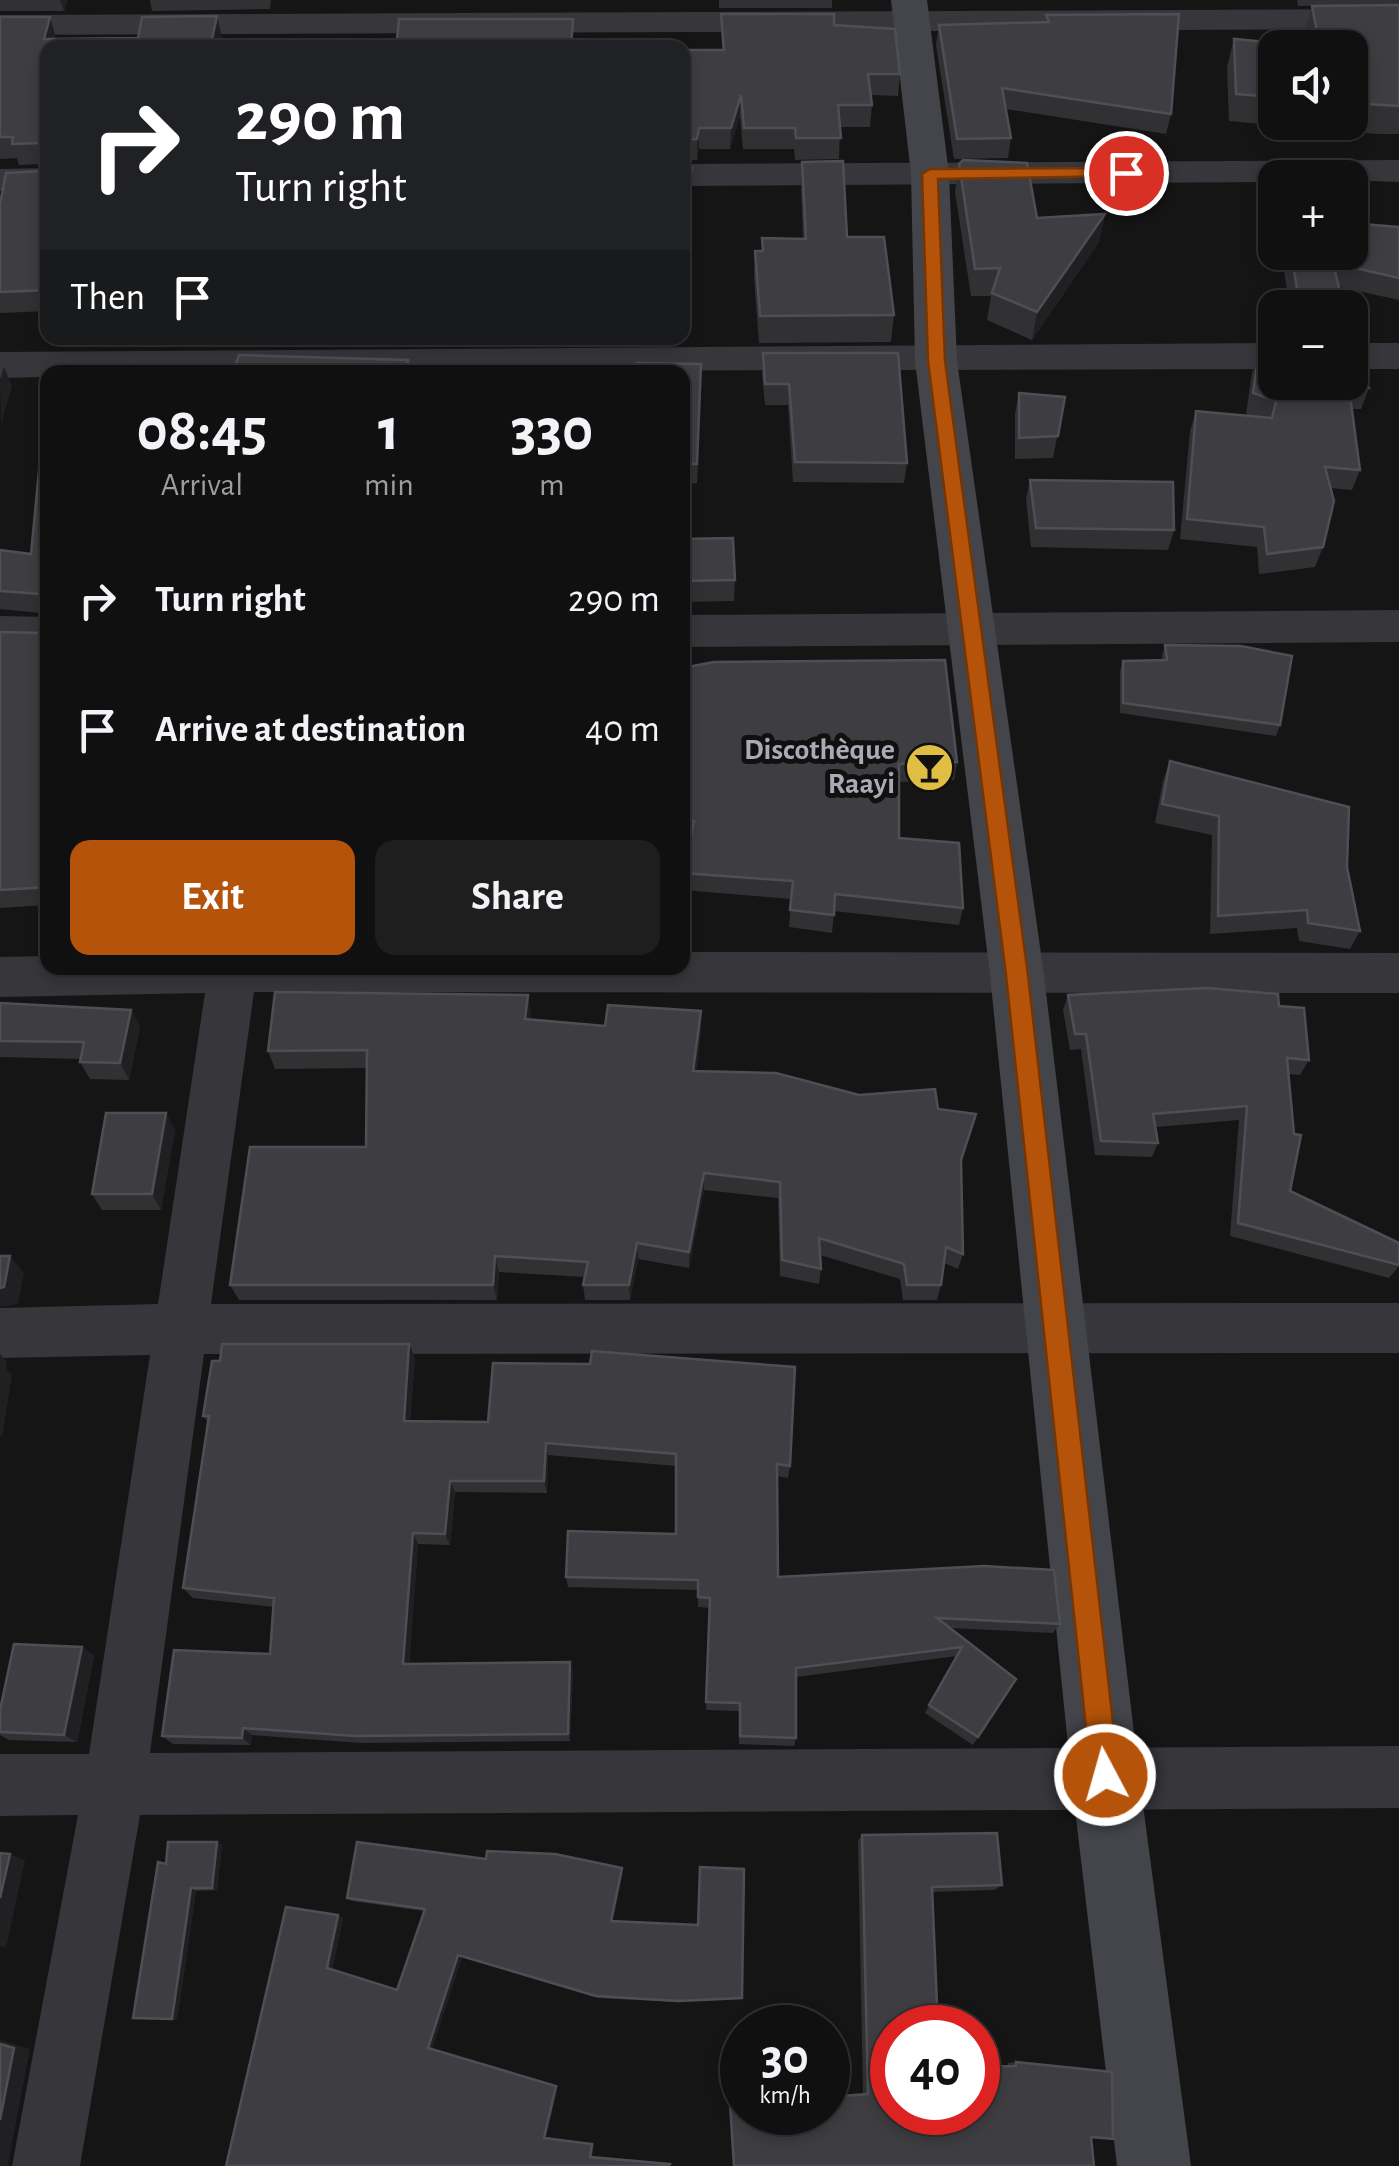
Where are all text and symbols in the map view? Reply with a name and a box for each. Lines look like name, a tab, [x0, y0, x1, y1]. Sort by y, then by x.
map controls	[1258, 30, 1368, 400]
button: sound	[1258, 30, 1368, 140]
icon: right	[70, 80, 200, 210]
text: 290 m	[235, 83, 405, 153]
pin	[1084, 131, 1169, 216]
icon: arrive	[1099, 146, 1154, 201]
button: +	[1258, 160, 1368, 270]
text: Turn right	[235, 165, 407, 210]
icon: arrive	[165, 270, 220, 325]
text: Then	[70, 279, 145, 317]
button: −	[1258, 290, 1368, 400]
text: 08:45	[137, 401, 267, 461]
text: 1	[378, 401, 400, 461]
text: 330	[510, 401, 593, 461]
text: Arrival	[161, 469, 243, 501]
text: min	[364, 469, 414, 501]
text: m	[539, 469, 565, 501]
icon: right	[70, 573, 125, 628]
text: Turn right	[155, 581, 305, 619]
text: 290 m	[568, 581, 660, 619]
icon: arrive	[70, 703, 125, 758]
text: Arrive at destination	[155, 711, 466, 749]
text: 40 m	[585, 711, 660, 749]
place label: Discothèque Raayi	[744, 735, 895, 799]
bar icon: Discothèque Raayi	[904, 741, 956, 793]
button: Exit	[70, 840, 355, 955]
button: Share	[375, 840, 660, 955]
position arrow	[1053, 1723, 1157, 1827]
speed limit sign: 40	[870, 2005, 1000, 2135]
text: 30	[761, 2033, 809, 2083]
text: km/h	[759, 2083, 811, 2108]

